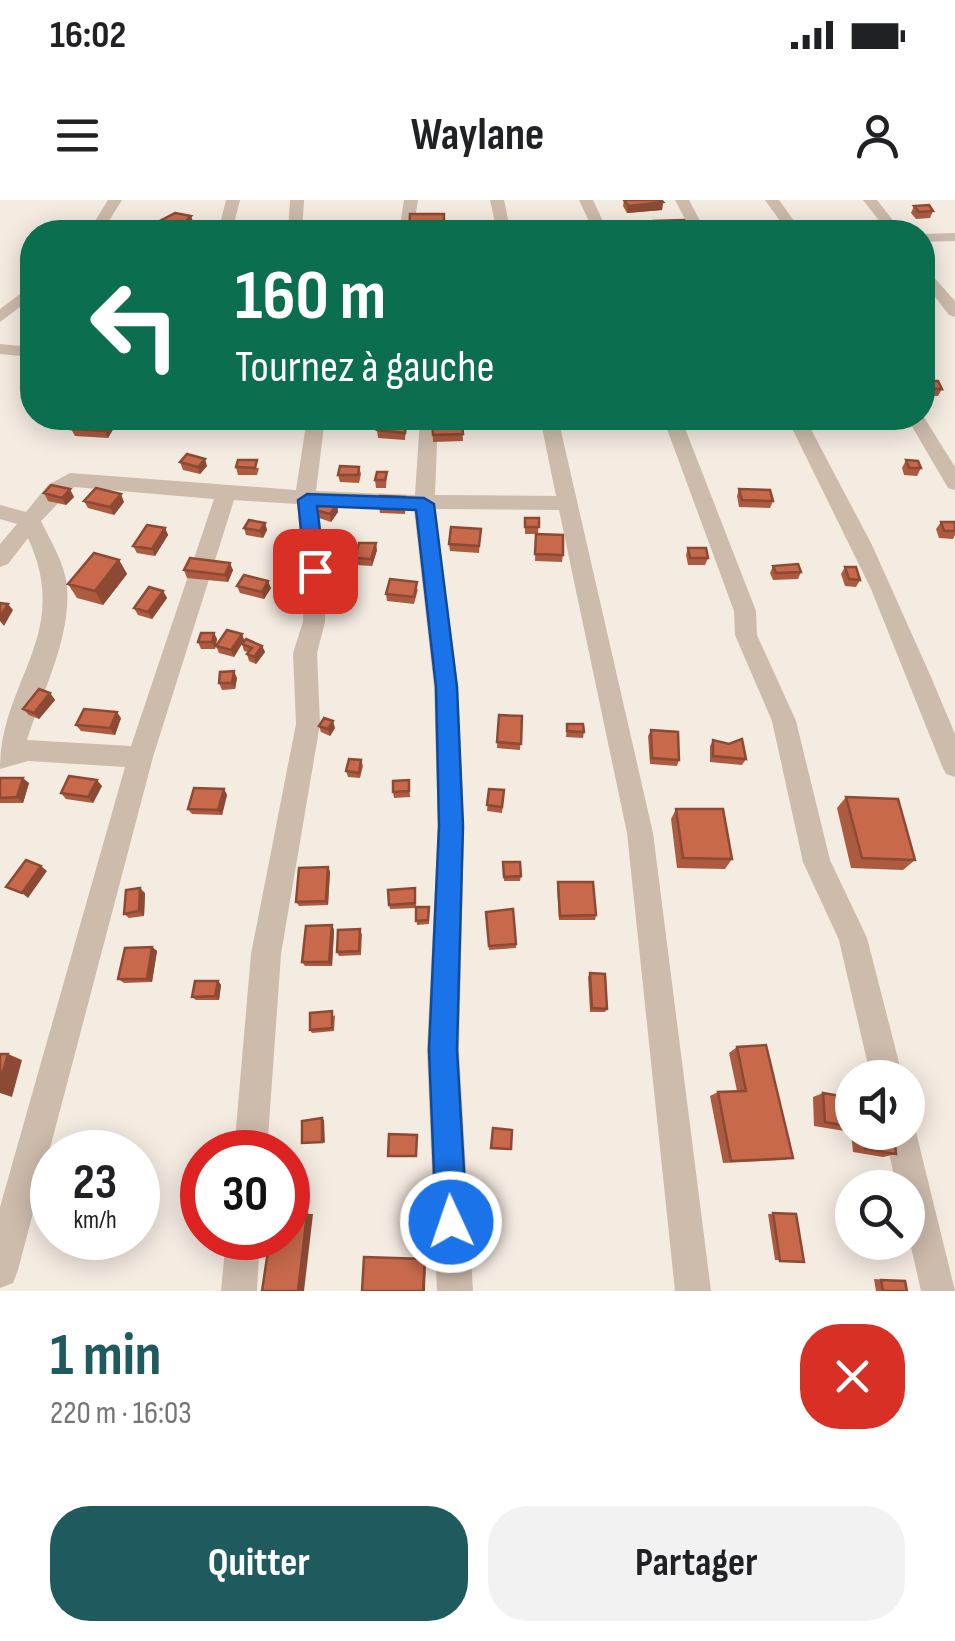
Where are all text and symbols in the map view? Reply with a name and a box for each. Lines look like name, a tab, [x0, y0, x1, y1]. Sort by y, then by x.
text: 16:02	[50, 13, 126, 58]
icon: menu	[50, 108, 105, 163]
text: Waylane	[411, 108, 544, 163]
icon: person	[850, 108, 905, 163]
text: 160 m	[235, 255, 386, 339]
icon: left	[70, 260, 200, 390]
text: Tournez à gauche	[235, 340, 495, 395]
pin	[273, 529, 358, 614]
icon: arrive	[288, 544, 343, 599]
map controls	[835, 1060, 925, 1260]
button: sound	[835, 1060, 925, 1150]
speed limit sign: 30	[180, 1130, 310, 1260]
text: 23	[73, 1153, 117, 1213]
position arrow	[399, 1170, 503, 1274]
button: search	[835, 1170, 925, 1260]
text: km/h	[73, 1205, 117, 1236]
text: 1 min	[50, 1320, 162, 1392]
button: close	[800, 1324, 905, 1429]
text: 220 m · 16:03	[50, 1394, 192, 1433]
button: Quitter	[50, 1506, 468, 1621]
button: Partager	[488, 1506, 905, 1621]

